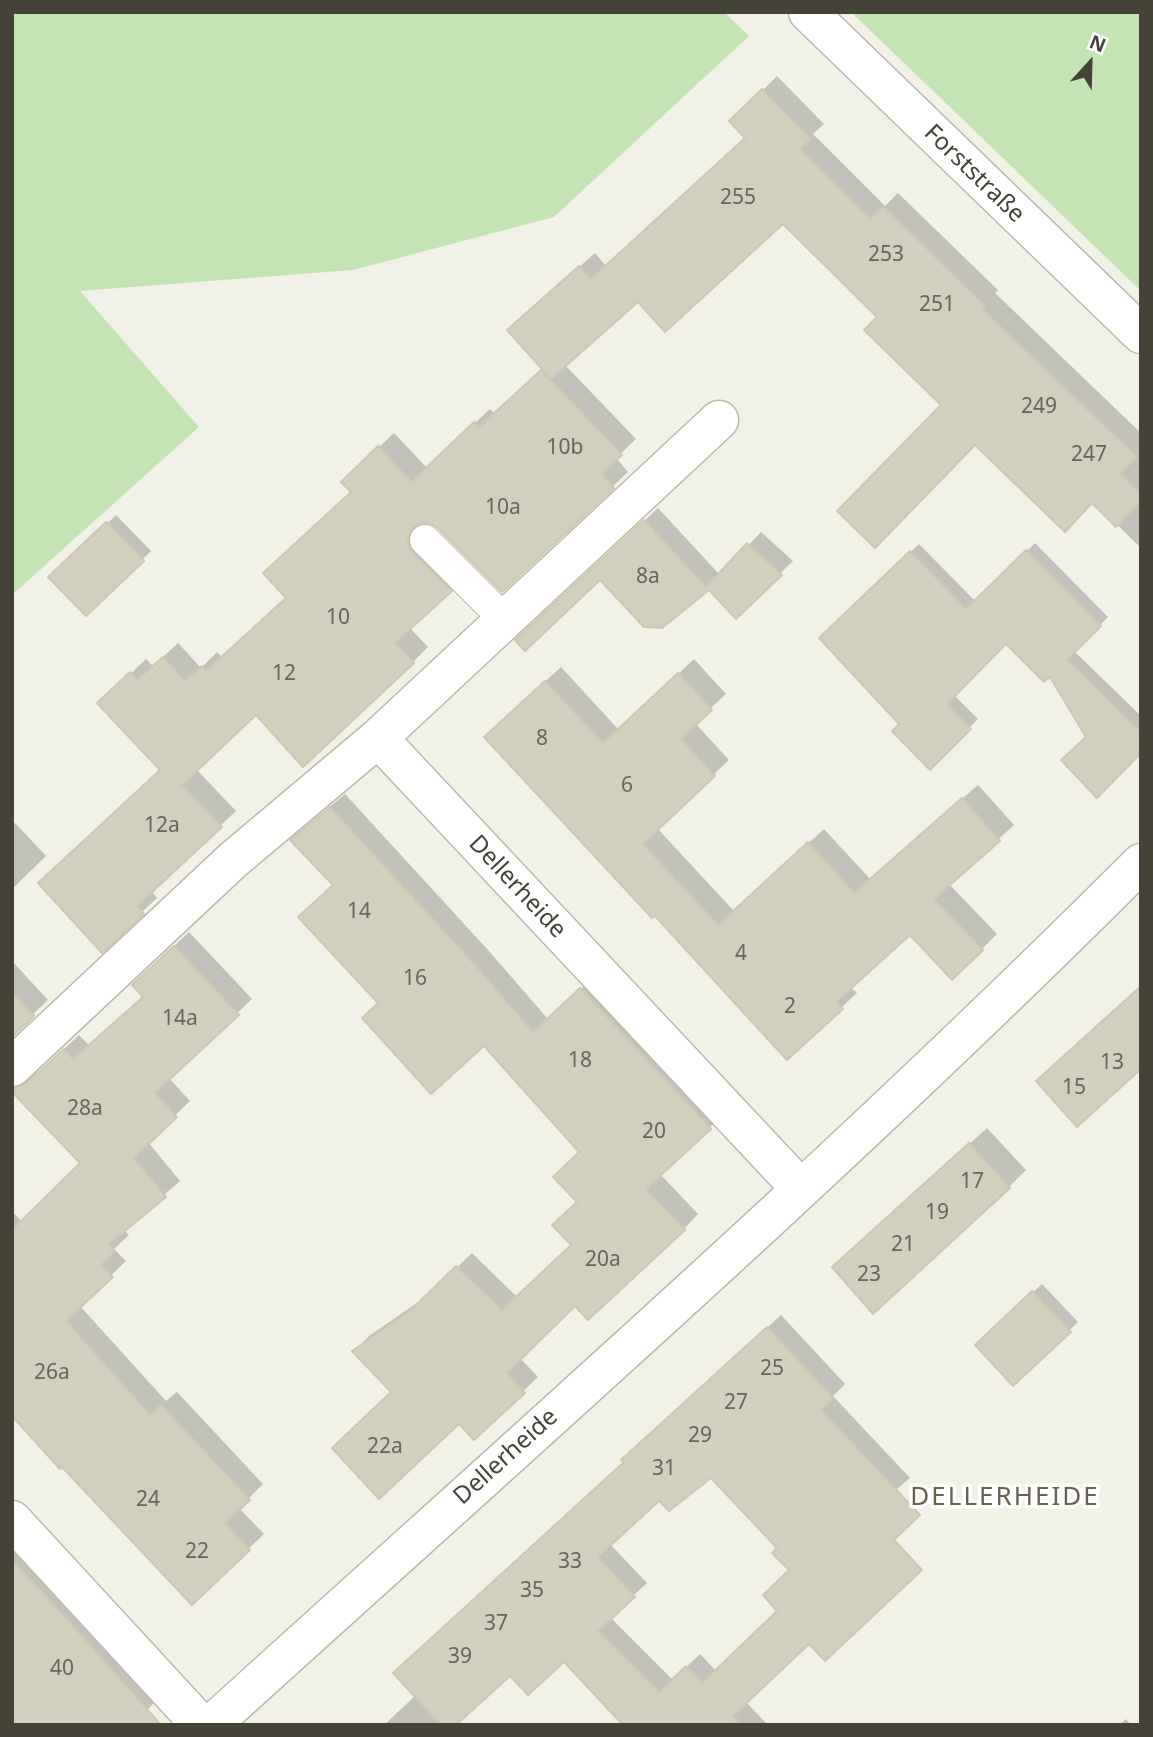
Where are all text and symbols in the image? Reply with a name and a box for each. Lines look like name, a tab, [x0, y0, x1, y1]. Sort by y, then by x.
north arrow	[1055, 28, 1125, 98]
text: N	[1086, 29, 1110, 58]
street label: Forststraße	[918, 119, 1030, 229]
house number: 255	[720, 185, 756, 211]
house number: 253	[868, 242, 904, 268]
house number: 251	[919, 292, 955, 318]
house number: 249	[1021, 394, 1057, 420]
house number: 10b	[547, 435, 583, 461]
house number: 247	[1071, 442, 1107, 468]
house number: 10a	[485, 495, 521, 521]
house number: 8a	[636, 564, 660, 590]
house number: 10	[326, 605, 350, 631]
house number: 12	[272, 661, 296, 687]
house number: 8	[536, 726, 548, 752]
house number: 6	[621, 773, 633, 799]
house number: 12a	[144, 813, 180, 839]
street label: Dellerheide	[462, 830, 572, 944]
house number: 14	[347, 899, 371, 925]
house number: 4	[735, 941, 747, 967]
house number: 16	[403, 966, 427, 992]
house number: 2	[784, 994, 796, 1020]
house number: 14a	[162, 1006, 198, 1032]
house number: 18	[568, 1048, 592, 1074]
house number: 13	[1100, 1050, 1124, 1076]
house number: 15	[1062, 1075, 1086, 1101]
house number: 28a	[67, 1096, 103, 1122]
house number: 20	[642, 1119, 666, 1145]
house number: 17	[960, 1169, 984, 1195]
house number: 19	[925, 1200, 949, 1226]
house number: 21	[891, 1232, 915, 1258]
house number: 20a	[585, 1247, 621, 1273]
house number: 23	[857, 1262, 881, 1288]
house number: 25	[760, 1356, 784, 1382]
house number: 26a	[34, 1360, 70, 1386]
house number: 27	[724, 1390, 748, 1416]
street label: Dellerheide	[448, 1403, 564, 1511]
house number: 29	[688, 1423, 712, 1449]
house number: 22a	[367, 1434, 403, 1460]
house number: 31	[652, 1456, 676, 1482]
district label: DELLERHEIDE	[912, 1482, 1098, 1514]
house number: 24	[136, 1487, 160, 1513]
house number: 22	[185, 1539, 209, 1565]
house number: 33	[558, 1549, 582, 1575]
house number: 35	[520, 1578, 544, 1604]
house number: 37	[484, 1611, 508, 1637]
house number: 39	[448, 1644, 472, 1670]
house number: 40	[50, 1656, 74, 1682]

